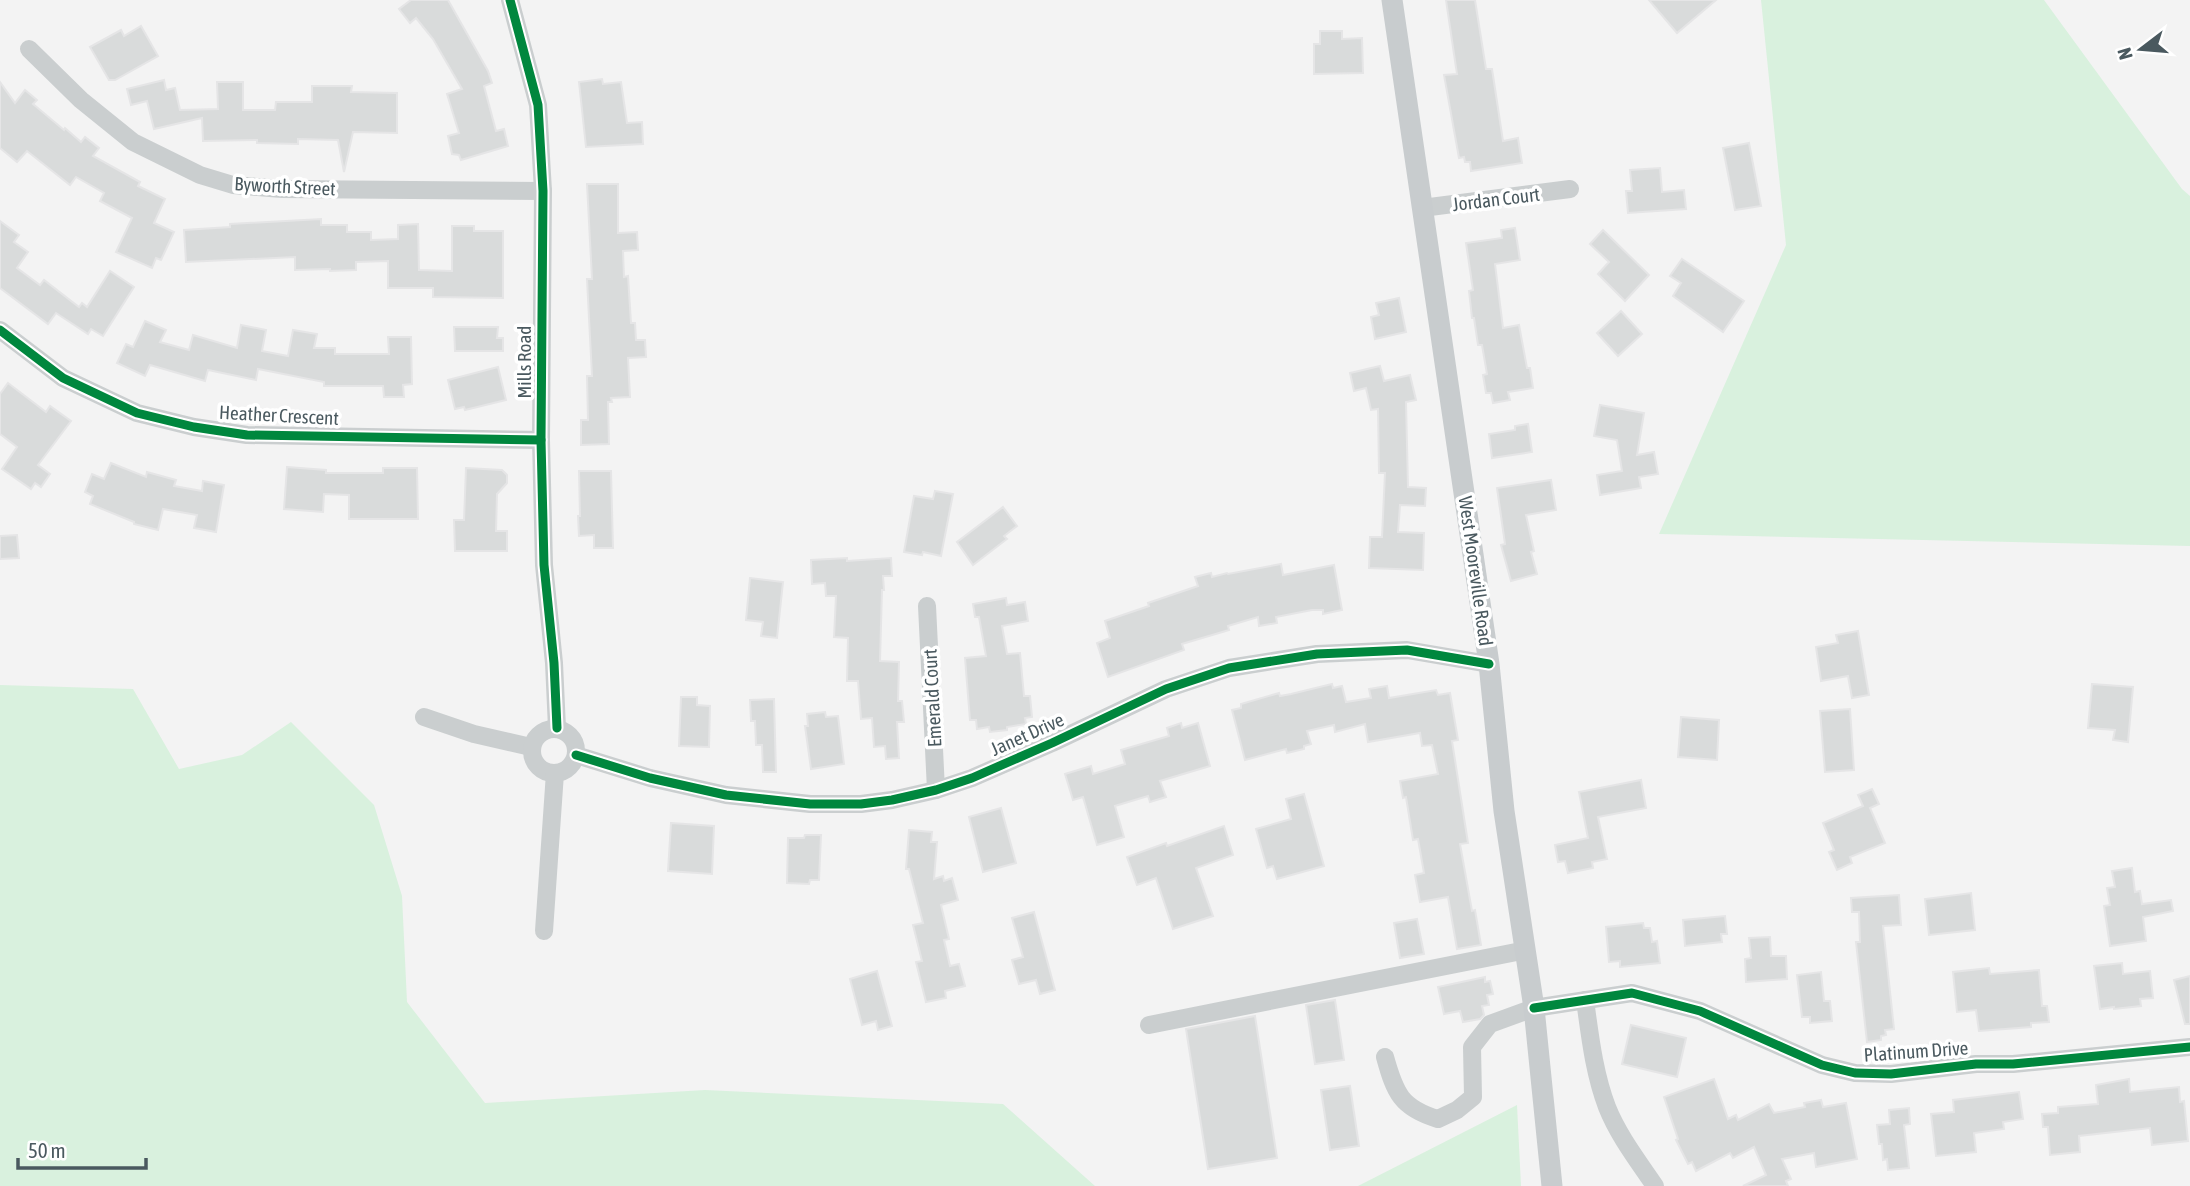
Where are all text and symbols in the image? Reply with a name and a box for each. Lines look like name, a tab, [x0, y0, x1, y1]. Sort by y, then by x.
north arrow	[2106, 14, 2176, 84]
text: N	[2113, 45, 2137, 62]
street label: Byworth Street	[234, 172, 336, 200]
street label: Jordan Court	[1451, 183, 1541, 215]
street label: Mills Road	[513, 326, 535, 398]
street label: Heather Crescent	[219, 401, 339, 429]
street label: West Mooreville Road	[1455, 495, 1497, 647]
street label: Emerald Court	[918, 648, 946, 748]
street label: Janet Drive	[987, 708, 1067, 760]
street label: Platinum Drive	[1863, 1036, 1969, 1066]
scale bar	[18, 1126, 145, 1170]
text: 50 m	[28, 1138, 66, 1162]

